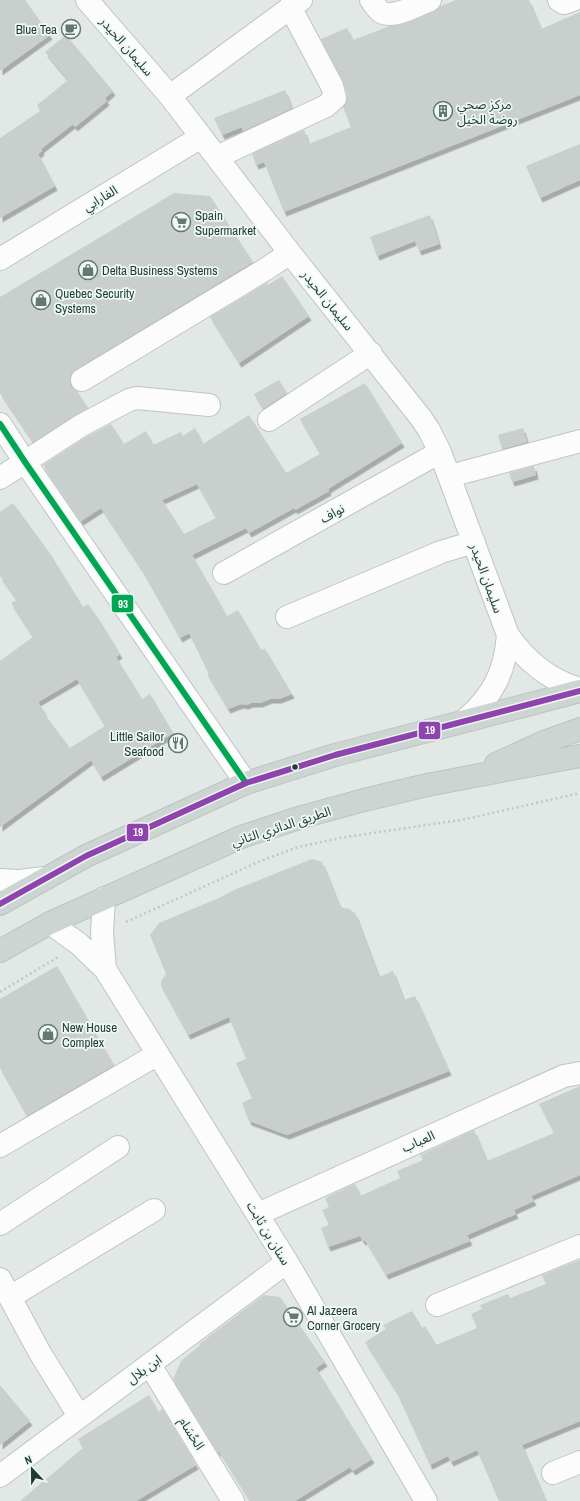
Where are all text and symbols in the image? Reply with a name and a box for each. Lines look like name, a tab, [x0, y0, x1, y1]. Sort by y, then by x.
street label: سليمان الحيدر	[95, 12, 157, 80]
cafe icon: Blue Tea	[60, 18, 82, 40]
place label: Blue Tea	[16, 21, 57, 38]
place label: مركز صحي روضة الخيل	[457, 96, 518, 128]
building icon: مركز صحي روضة الخيل	[432, 100, 454, 122]
street label: الفارابي	[80, 182, 122, 217]
place label: Spain Supermarket	[195, 207, 256, 239]
supermarket icon: Spain Supermarket	[170, 211, 192, 233]
shop icon: Delta Business Systems	[77, 259, 99, 281]
place label: Delta Business Systems	[102, 262, 218, 279]
street label: سليمان الحيدر	[297, 266, 357, 334]
place label: Quebec Security Systems	[55, 285, 135, 317]
shop icon: Quebec Security Systems	[30, 289, 52, 311]
street label: نواف	[317, 500, 348, 527]
street label: سليمان الحيدر	[466, 540, 507, 616]
line badge: 93	[111, 594, 134, 613]
text: 93	[118, 597, 128, 611]
line badge: 19	[418, 721, 441, 740]
text: 19	[425, 723, 435, 737]
place label: Little Sailor Seafood	[110, 728, 164, 760]
restaurant icon: Little Sailor Seafood	[167, 732, 189, 754]
unlabelled marker	[290, 762, 300, 772]
street label: الطريق الدائري الثاني	[229, 802, 334, 853]
line badge: 19	[126, 823, 149, 842]
text: 19	[133, 825, 143, 839]
place label: New House Complex	[62, 1019, 117, 1051]
shop icon: New House Complex	[37, 1023, 59, 1045]
street label: العباب	[399, 1127, 437, 1156]
street label: سنان بن ثابت	[243, 1198, 294, 1268]
place label: Al Jazeera Corner Grocery	[306, 1302, 381, 1334]
supermarket icon: Al Jazeera Corner Grocery	[282, 1306, 304, 1328]
street label: ابن بلال	[123, 1351, 165, 1388]
street label: الحُسَام	[174, 1414, 208, 1454]
north arrow	[12, 1449, 52, 1489]
text: N	[23, 1452, 34, 1467]

